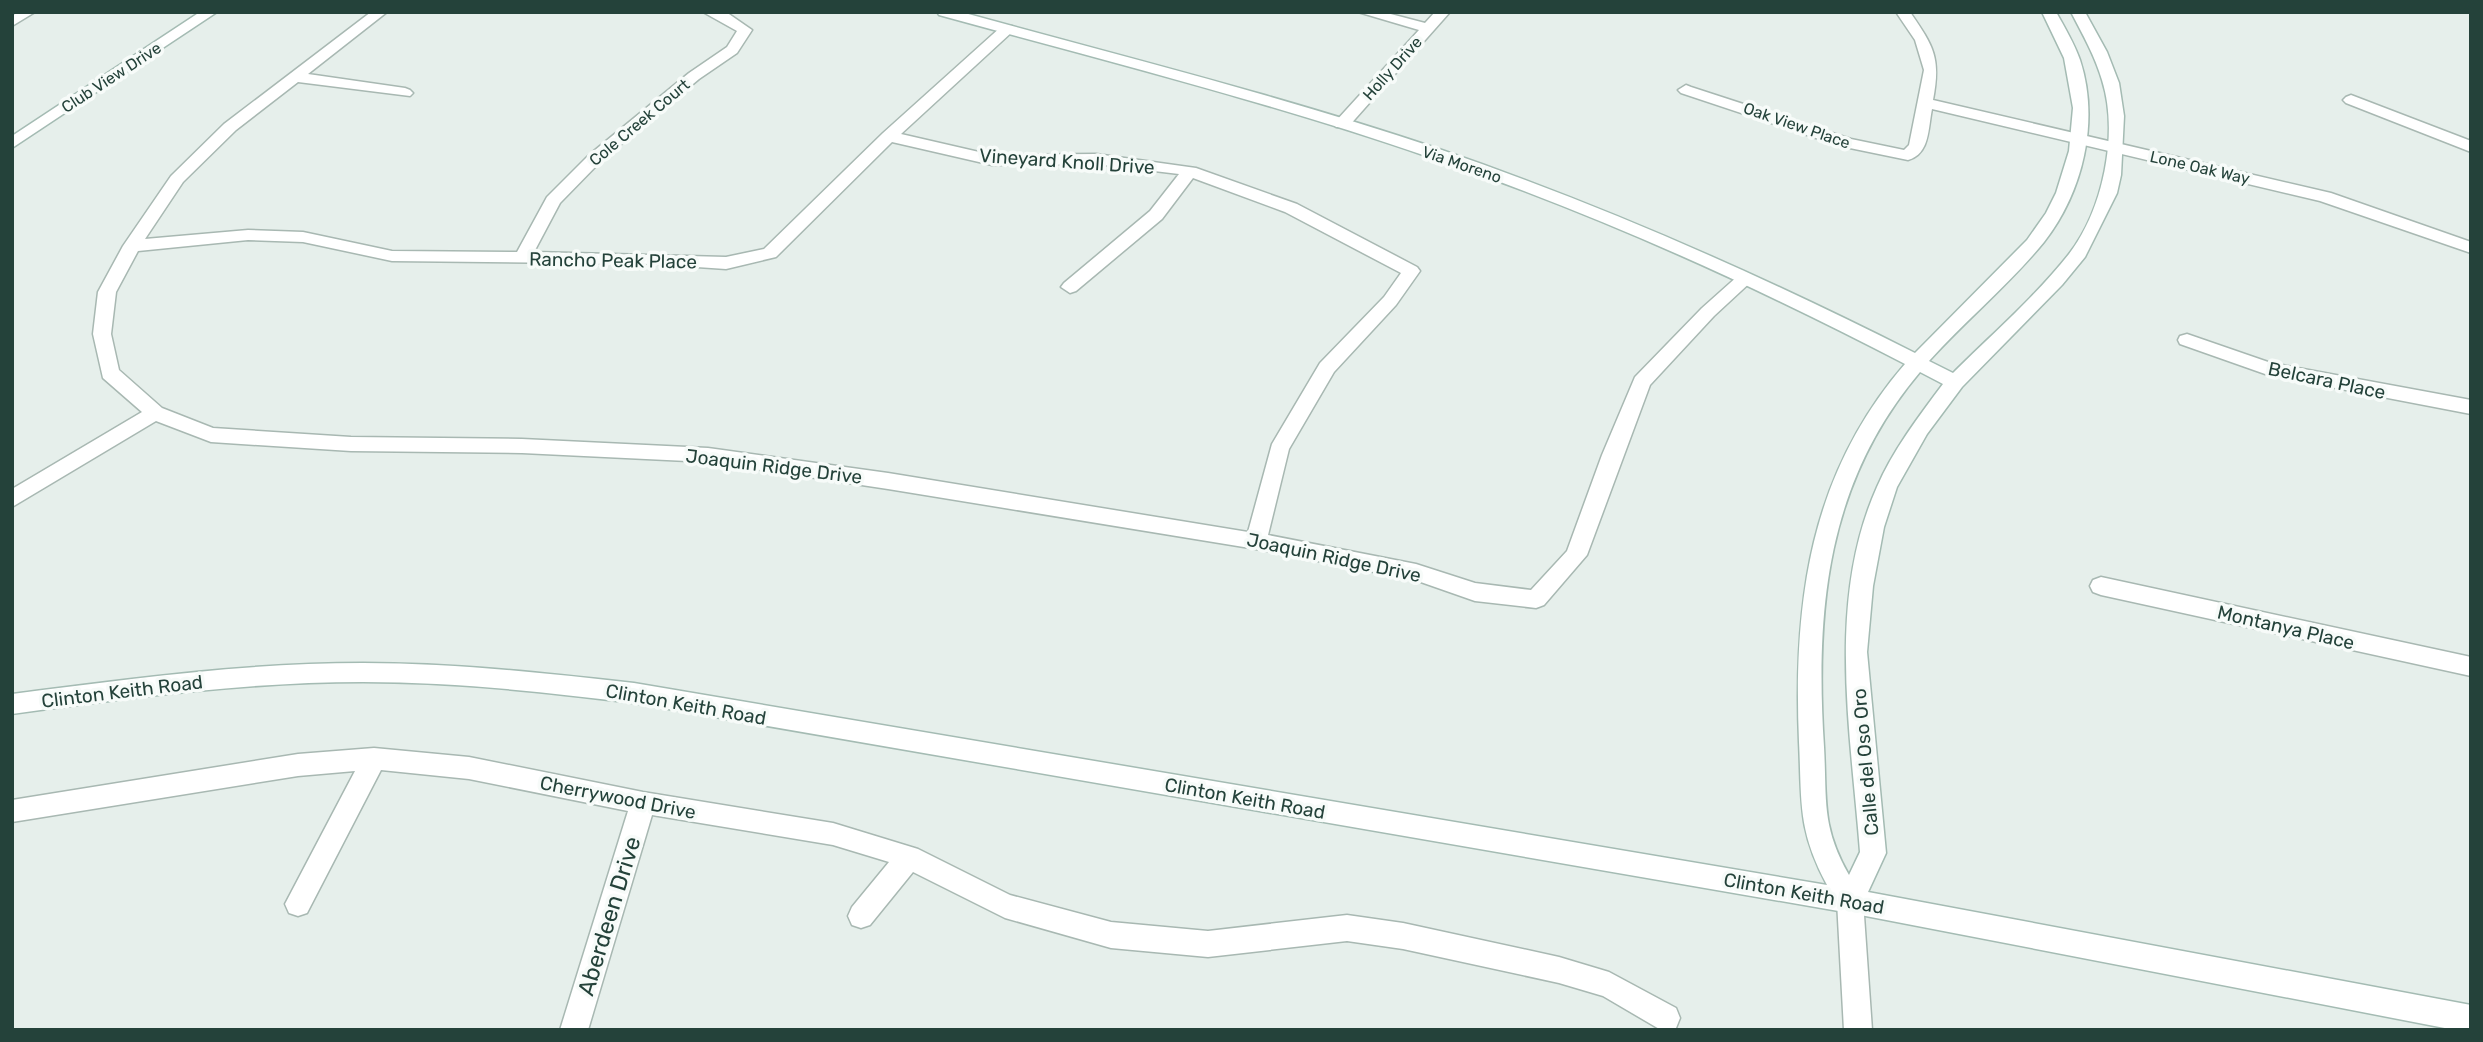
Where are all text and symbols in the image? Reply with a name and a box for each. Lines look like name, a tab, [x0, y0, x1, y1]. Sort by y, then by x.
street label: Holly Drive	[1359, 33, 1426, 104]
street label: Club View Drive	[58, 38, 165, 117]
street label: Cole Creek Court	[585, 75, 693, 170]
street label: Oak View Place	[1741, 98, 1853, 153]
street label: Via Moreno	[1420, 142, 1504, 187]
street label: Vineyard Knoll Drive	[978, 144, 1155, 179]
street label: Lone Oak Way	[2148, 147, 2252, 188]
street label: Rancho Peak Place	[529, 248, 697, 273]
street label: Belcara Place	[2266, 357, 2388, 404]
street label: Joaquin Ridge Drive	[684, 444, 864, 489]
street label: Joaquin Ridge Drive	[1245, 528, 1423, 587]
street label: Montanya Place	[2215, 601, 2357, 654]
street label: Clinton Keith Road	[40, 670, 204, 713]
street label: Clinton Keith Road	[604, 679, 768, 730]
street label: Calle del Oso Oro	[1848, 687, 1883, 837]
street label: Cherrywood Drive	[538, 771, 698, 824]
street label: Clinton Keith Road	[1163, 773, 1327, 824]
street label: Aberdeen Drive	[572, 833, 646, 999]
street label: Clinton Keith Road	[1722, 868, 1886, 919]

